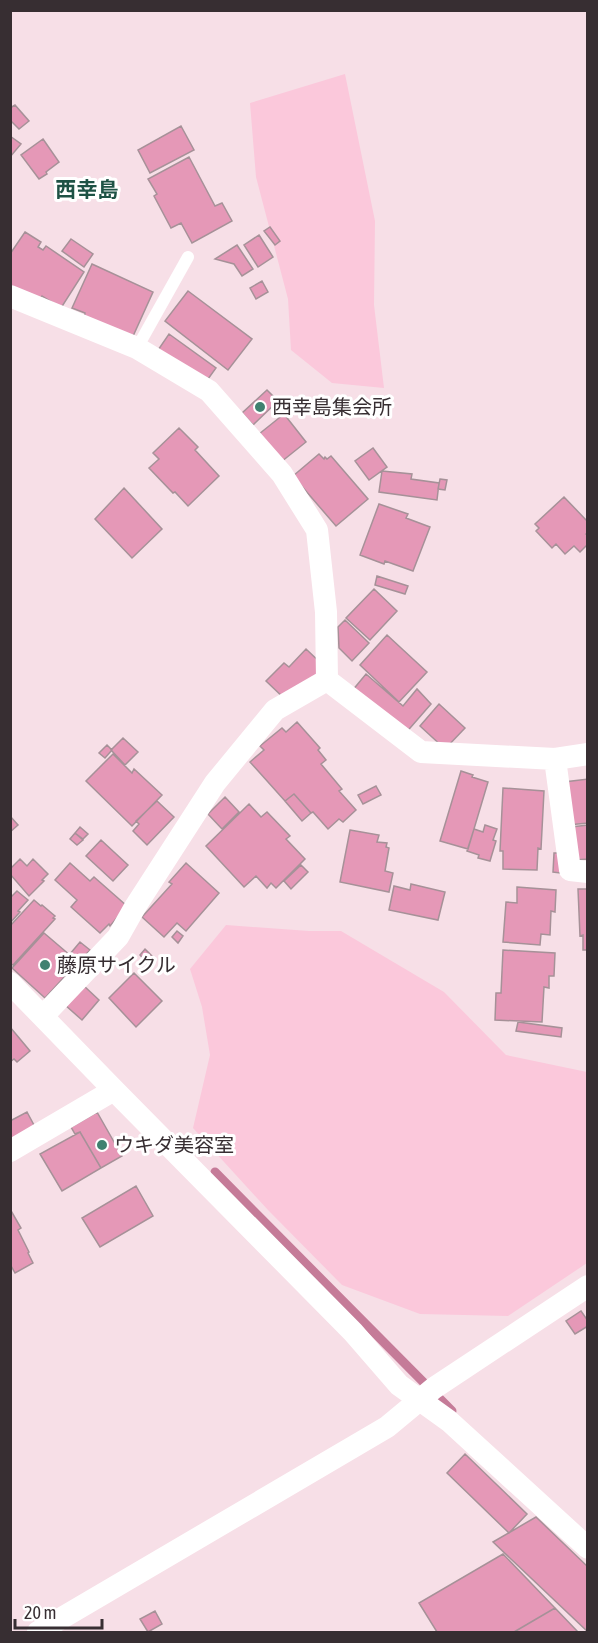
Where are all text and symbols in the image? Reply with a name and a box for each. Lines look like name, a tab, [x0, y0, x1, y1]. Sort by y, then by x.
district label: 西幸島	[56, 177, 119, 201]
place label: 西幸島集会所	[272, 395, 392, 418]
marker: 西幸島集会所	[253, 400, 267, 414]
place label: 藤原サイクル	[57, 953, 176, 976]
marker: 藤原サイクル	[38, 958, 52, 972]
place label: ウキダ美容室	[114, 1133, 234, 1156]
marker: ウキダ美容室	[95, 1138, 109, 1152]
scale bar	[15, 1592, 102, 1630]
text: 20 m	[24, 1602, 56, 1623]

